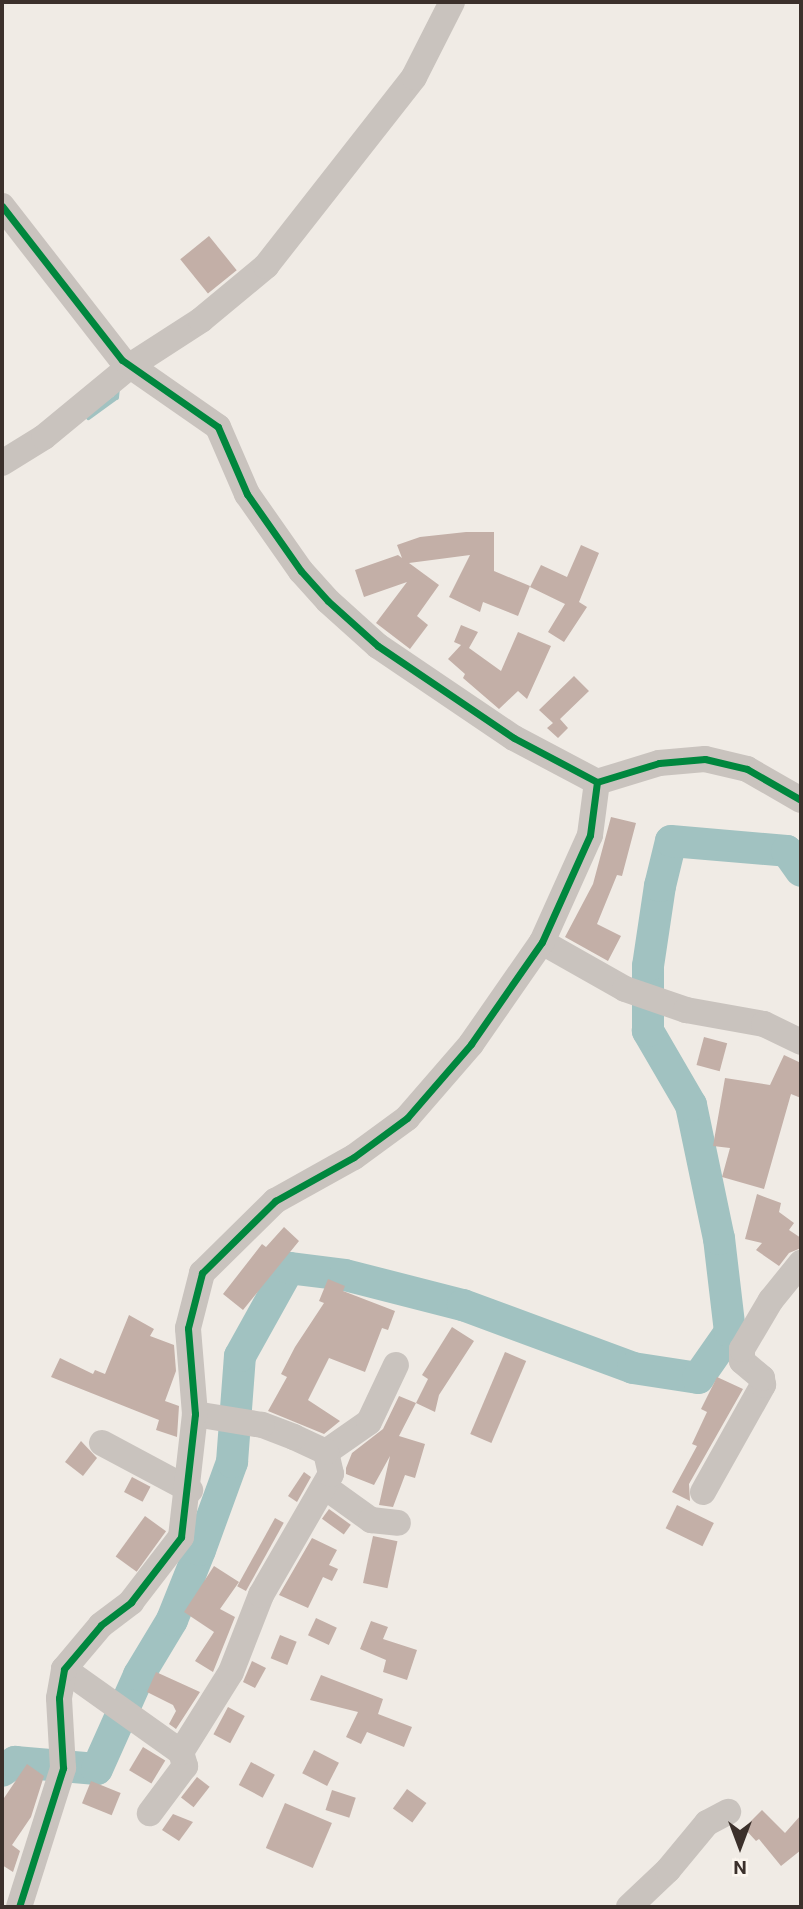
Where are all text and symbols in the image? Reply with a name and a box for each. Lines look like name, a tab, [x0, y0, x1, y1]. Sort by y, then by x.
north arrow	[705, 1811, 775, 1881]
text: N	[733, 1856, 747, 1879]

